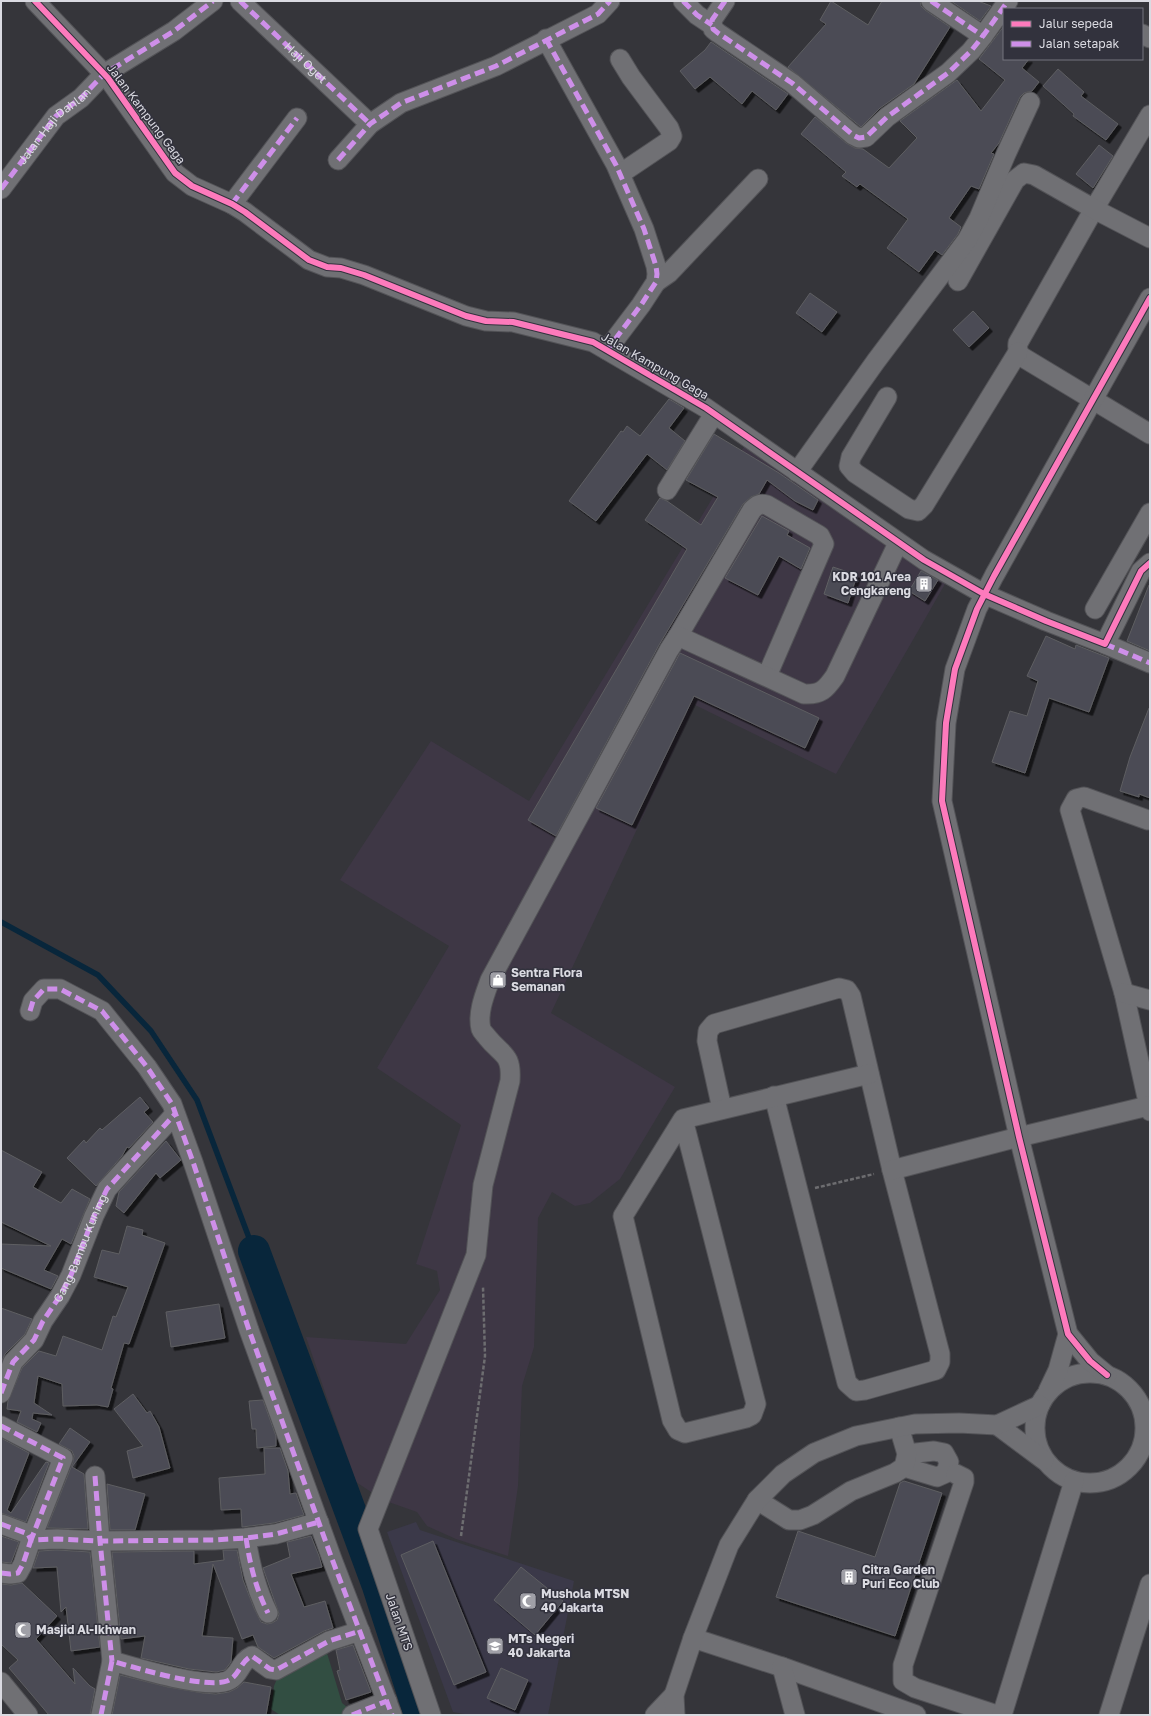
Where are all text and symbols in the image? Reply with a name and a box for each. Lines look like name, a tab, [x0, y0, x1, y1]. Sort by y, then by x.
legend	[1003, 8, 1143, 60]
text: Jalur sepeda	[1039, 16, 1113, 31]
text: Jalan setapak	[1039, 36, 1120, 51]
street label: Haji Oget	[281, 39, 330, 86]
street label: Jalan Kampung Gaga	[104, 61, 189, 167]
street label: Jalan Haji Dahlan	[14, 85, 94, 167]
street label: Jalan Kampung Gaga	[599, 329, 712, 403]
place label: KDR 101 Area Cengkareng	[832, 569, 911, 598]
building icon: KDR 101 Area Cengkareng	[914, 574, 934, 594]
place label: Sentra Flora Semanan	[511, 965, 582, 994]
shop icon: Sentra Flora Semanan	[488, 970, 508, 990]
street label: Gang Bambu Kuning	[50, 1191, 110, 1305]
place label: Citra Garden Puri Eco Club	[862, 1562, 940, 1591]
building icon: Citra Garden Puri Eco Club	[839, 1567, 859, 1587]
place label: Mushola MTSN 40 Jakarta	[541, 1586, 629, 1615]
street label: Jalan MTS	[383, 1591, 416, 1653]
mosque icon: Mushola MTSN 40 Jakarta	[518, 1591, 538, 1611]
mosque icon: Masjid Al-Ikhwan	[13, 1620, 33, 1640]
place label: Masjid Al-Ikhwan	[36, 1622, 136, 1637]
place label: MTs Negeri 40 Jakarta	[508, 1631, 574, 1660]
school or university icon: MTs Negeri 40 Jakarta	[485, 1636, 505, 1656]

